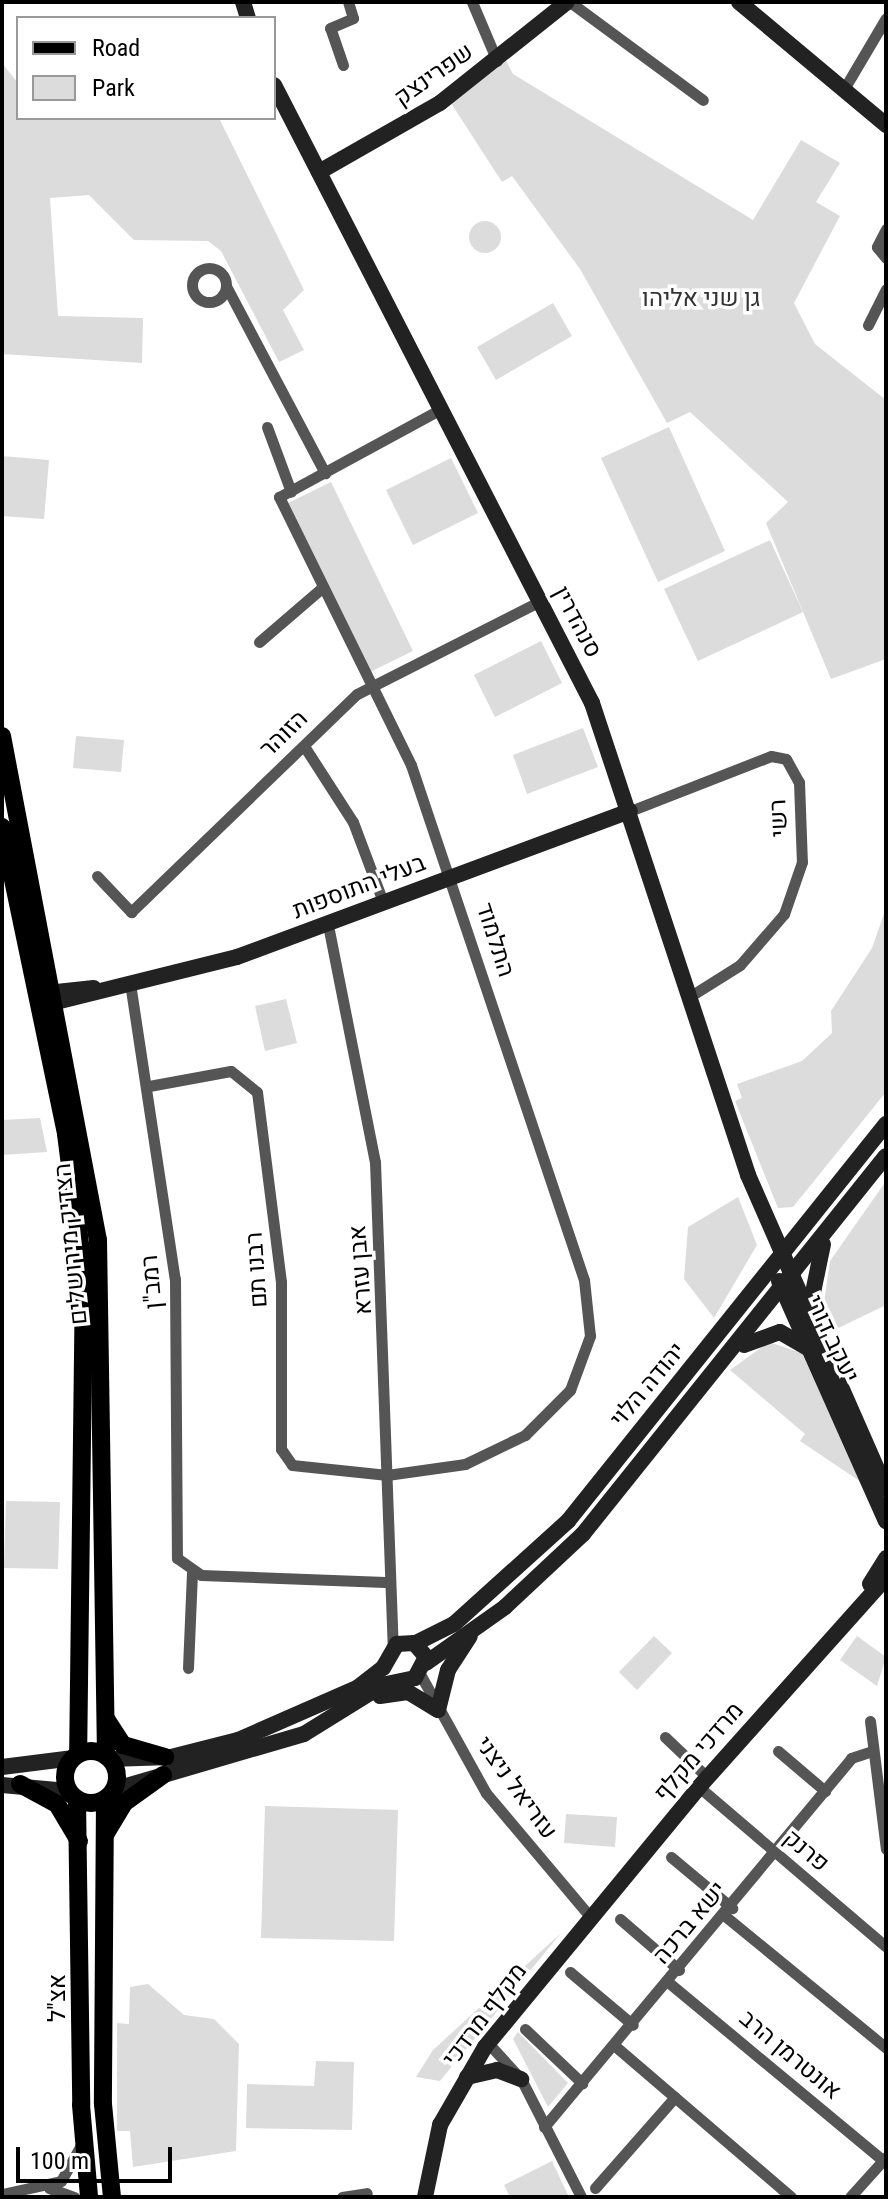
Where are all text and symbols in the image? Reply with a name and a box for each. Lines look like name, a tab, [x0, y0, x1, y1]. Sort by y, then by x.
legend	[16, 16, 276, 120]
text: Road	[92, 34, 140, 62]
street label: שפרינצק	[389, 37, 479, 113]
text: Park	[92, 74, 135, 102]
park label: גן שני אליהו	[642, 285, 760, 313]
street label: סנהדרין	[546, 581, 608, 663]
street label: הזוהר	[254, 704, 314, 764]
street label: רשי	[764, 798, 794, 838]
street label: בעלי התוספות	[288, 848, 430, 926]
street label: התלמוד	[470, 899, 520, 981]
street label: הצדיק מירושלים	[48, 1162, 94, 1326]
street label: אבן עזרא	[343, 1224, 379, 1316]
street label: רבנו תם	[240, 1231, 274, 1309]
street label: רמב"ן	[135, 1254, 169, 1310]
street label: יעקב דורי	[799, 1291, 865, 1387]
street label: יהודה הלוי	[604, 1337, 692, 1433]
street label: מרדכי מקלף	[648, 1697, 750, 1807]
street label: עזריאל ניצני	[469, 1731, 563, 1845]
street label: פרנק	[777, 1824, 835, 1878]
street label: ישא ברכה	[647, 1876, 733, 1970]
street label: מקלף מרדכי	[437, 1958, 533, 2072]
street label: אצ"ל	[44, 1974, 72, 2022]
street label: אונטרמן הרב	[733, 2004, 847, 2106]
scale bar	[20, 2131, 176, 2181]
text: 100 m	[30, 2147, 89, 2175]

